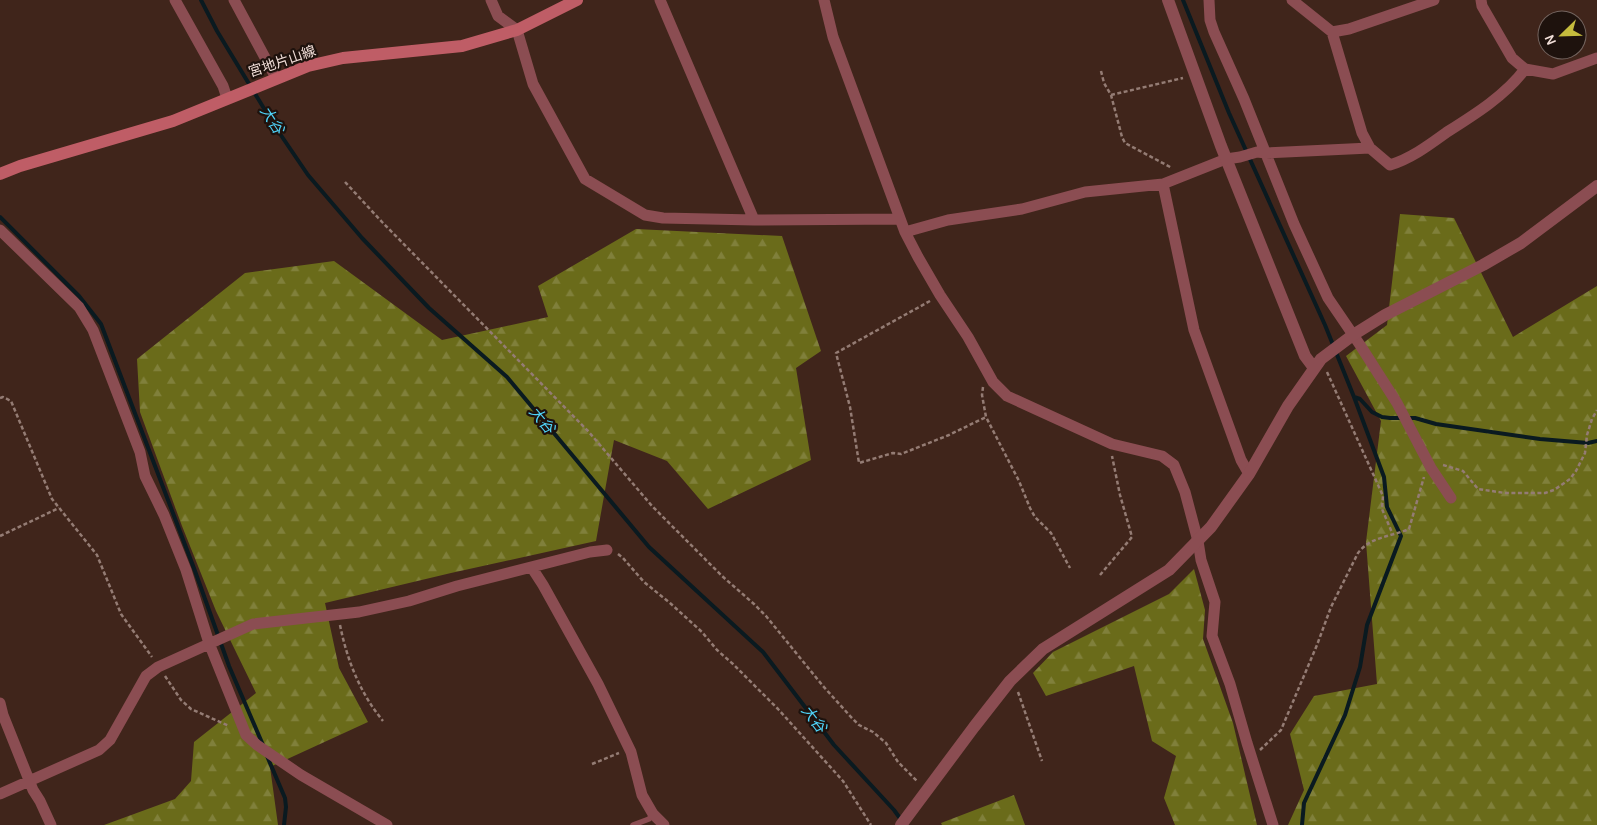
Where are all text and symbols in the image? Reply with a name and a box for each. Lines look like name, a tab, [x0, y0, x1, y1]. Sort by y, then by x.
north arrow	[1537, 10, 1587, 60]
text: N	[1541, 32, 1560, 48]
street label: 宮地片山線	[246, 42, 318, 81]
water label: 大谷	[256, 103, 289, 139]
water label: 大谷	[525, 403, 560, 439]
water label: 大谷	[798, 702, 832, 738]

